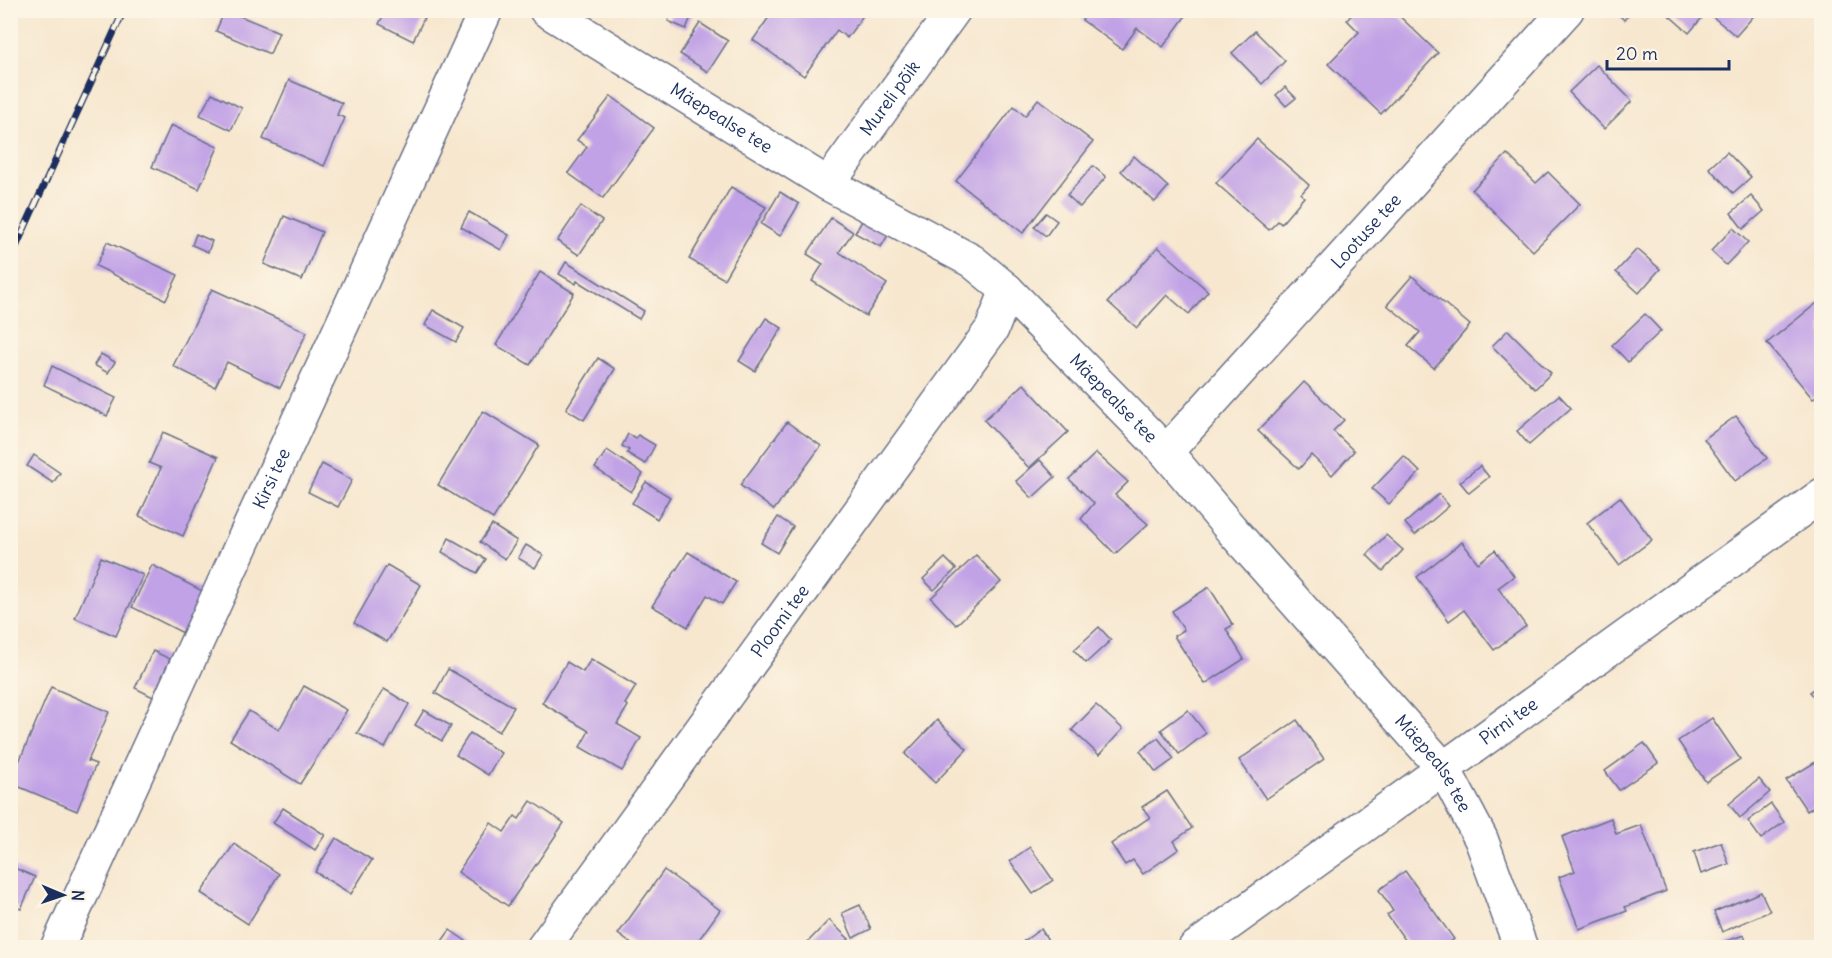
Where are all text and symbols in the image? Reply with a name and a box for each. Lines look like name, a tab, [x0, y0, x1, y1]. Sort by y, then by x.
scale bar	[1607, 33, 1728, 71]
text: 20 m	[1616, 42, 1658, 65]
street label: Mureli põik	[855, 56, 925, 140]
street label: Mäepealse tee	[666, 77, 777, 158]
street label: Lootuse tee	[1326, 189, 1406, 273]
street label: Mäepealse tee	[1065, 349, 1163, 448]
street label: Kirsi tee	[247, 444, 295, 513]
street label: Ploomi tee	[746, 580, 814, 662]
street label: Pirni tee	[1475, 692, 1542, 750]
street label: Mäepealse tee	[1390, 710, 1477, 816]
north arrow	[33, 865, 93, 925]
text: N	[68, 890, 88, 901]

